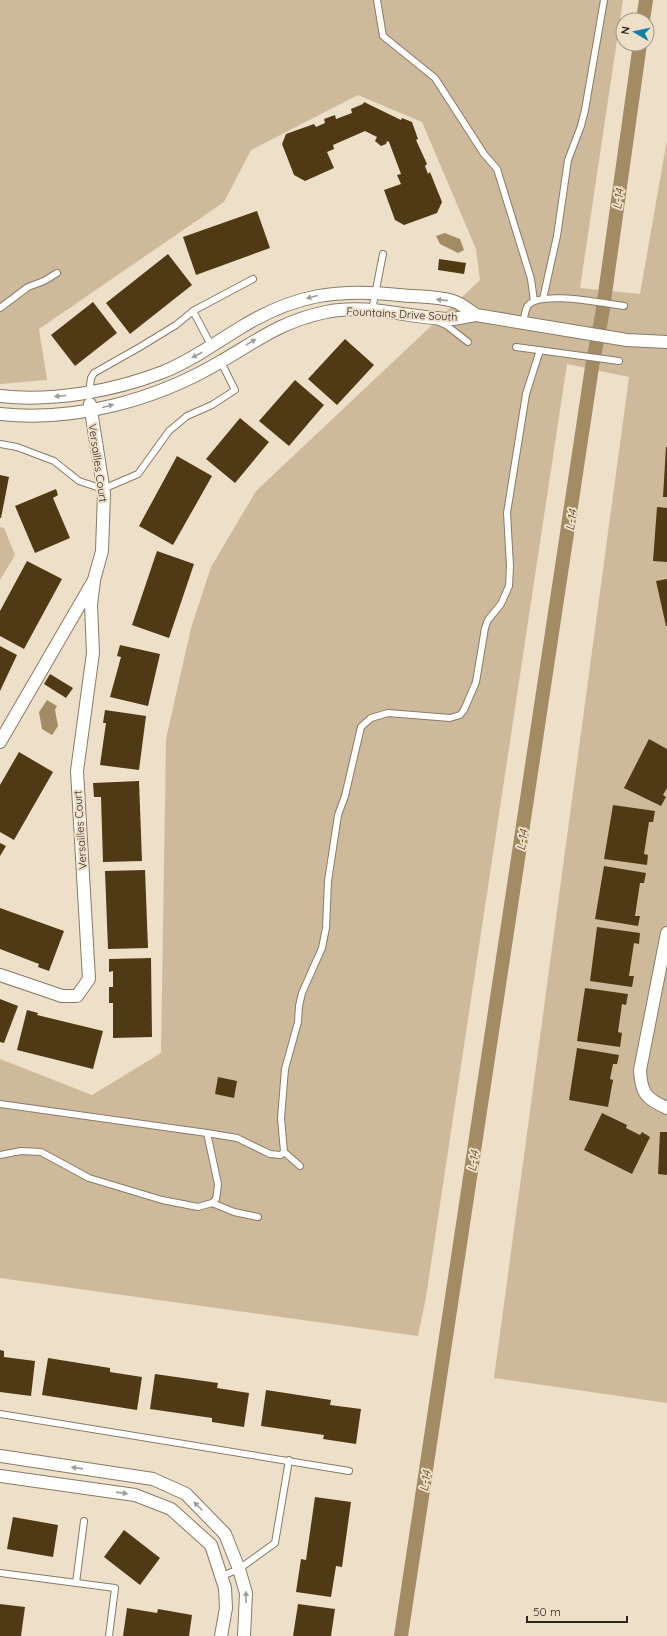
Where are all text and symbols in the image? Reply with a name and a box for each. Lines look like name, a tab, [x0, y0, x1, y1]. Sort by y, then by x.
north arrow	[615, 12, 655, 52]
text: N	[618, 25, 633, 36]
water label: L-14	[609, 187, 627, 210]
one-way arrow	[306, 294, 318, 300]
one-way arrow	[436, 296, 448, 303]
street label: Fountains Drive South	[346, 304, 458, 324]
one-way arrow	[245, 339, 257, 346]
one-way arrow	[191, 351, 202, 358]
one-way arrow	[54, 392, 66, 399]
one-way arrow	[102, 403, 114, 409]
street label: Versailles Court	[86, 423, 110, 503]
water label: L-14	[562, 508, 580, 532]
street label: Versailles Court	[70, 790, 90, 870]
water label: L-14	[513, 828, 531, 852]
water label: L-14	[464, 1149, 482, 1173]
one-way arrow	[71, 1465, 84, 1471]
water label: L-14	[416, 1469, 434, 1493]
one-way arrow	[116, 1490, 128, 1496]
one-way arrow	[193, 1501, 203, 1511]
one-way arrow	[243, 1590, 249, 1603]
scale bar	[527, 1598, 627, 1624]
text: 50 m	[533, 1604, 561, 1619]

